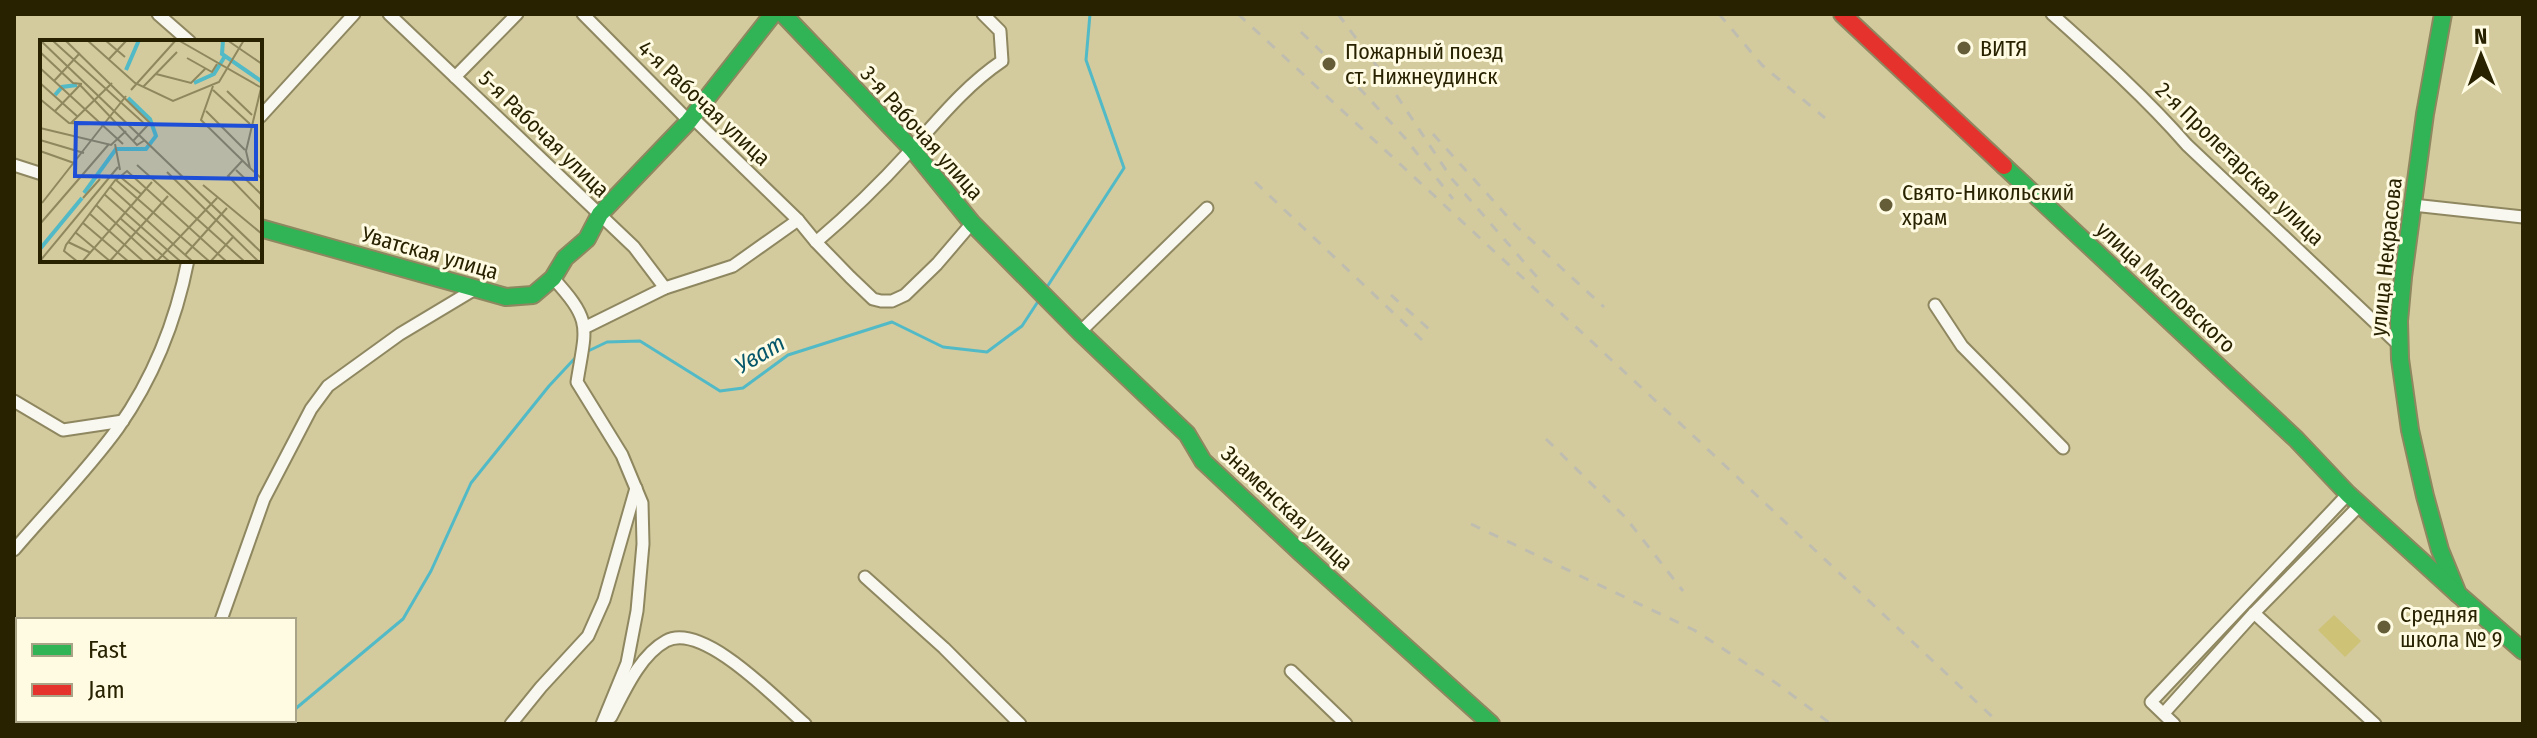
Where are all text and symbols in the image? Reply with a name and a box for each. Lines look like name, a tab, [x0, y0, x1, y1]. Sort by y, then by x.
north arrow	[2441, 16, 2521, 96]
text: N	[2474, 23, 2487, 50]
street label: 4-я Рабочая улица	[632, 35, 776, 171]
place label: ВИТЯ	[1980, 35, 2027, 62]
place label: Пожарный поезд ст. Нижнеудинск	[1345, 38, 1503, 90]
marker: ВИТЯ	[1955, 39, 1973, 57]
inset map	[40, 40, 262, 262]
marker: Пожарный поезд ст. Нижнеудинск	[1320, 55, 1338, 73]
street label: 3-я Рабочая улица	[855, 60, 989, 206]
street label: 5-я Рабочая улица	[473, 65, 615, 203]
street label: 2-я Пролетарская улица	[2150, 77, 2330, 251]
street label: улица Некрасова	[2364, 176, 2408, 338]
place label: Свято-Никольский храм	[1902, 179, 2074, 231]
marker: Свято-Никольский храм	[1877, 196, 1895, 214]
street label: улица Масловского	[2091, 216, 2241, 358]
street label: Уватская улица	[358, 220, 501, 285]
water label: Уват	[730, 329, 790, 379]
street label: Знаменская улица	[1216, 440, 1358, 576]
place label: Средняя школа № 9	[2400, 601, 2502, 653]
legend	[16, 618, 296, 722]
marker: Средняя школа № 9	[2375, 618, 2393, 636]
text: Fast	[88, 636, 127, 664]
text: Jam	[88, 676, 125, 704]

